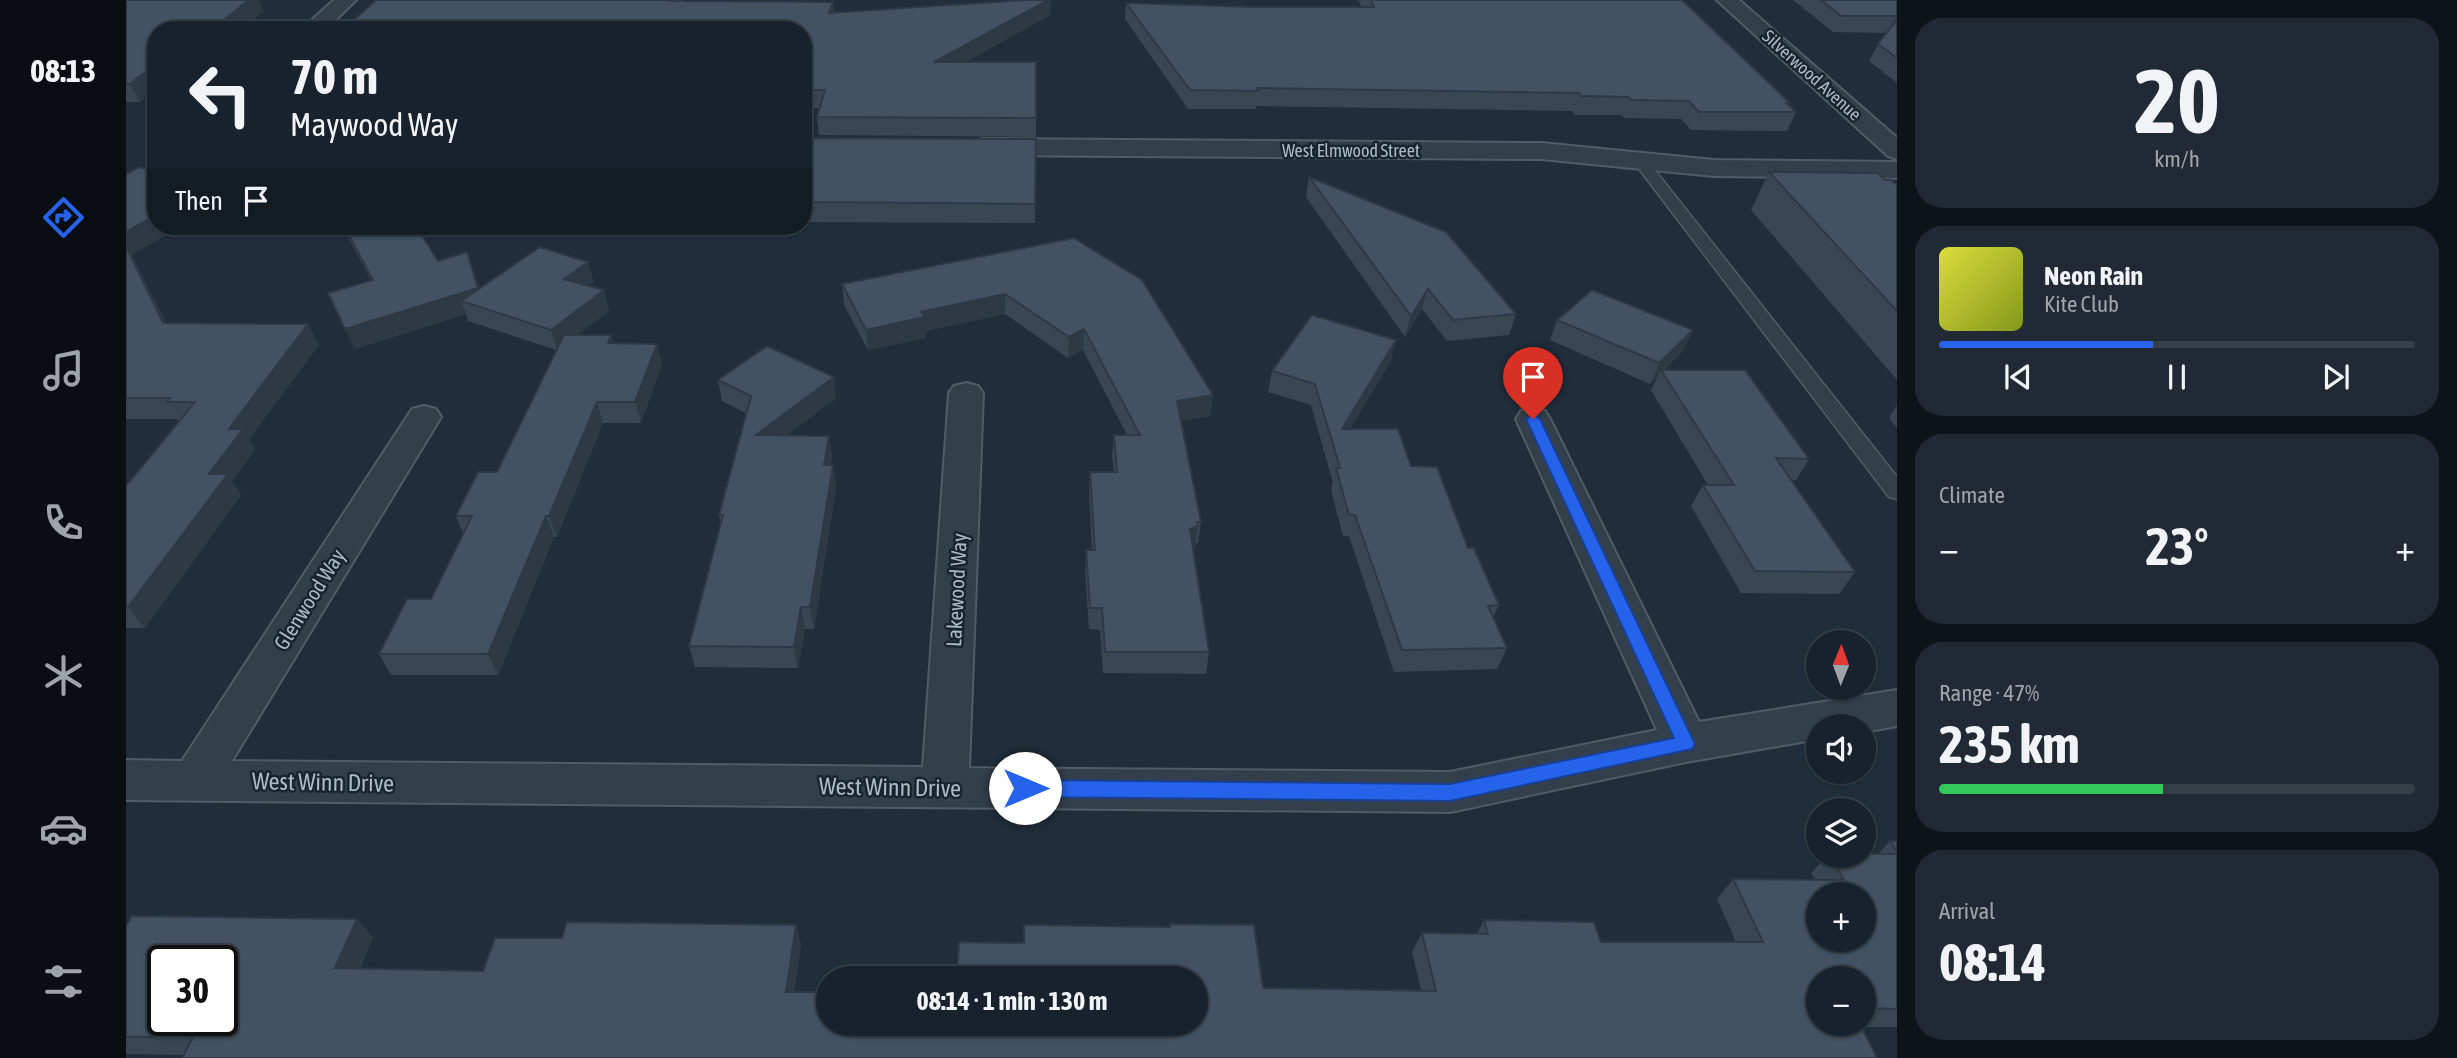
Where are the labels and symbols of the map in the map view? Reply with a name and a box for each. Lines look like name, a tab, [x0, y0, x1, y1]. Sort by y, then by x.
street label: Silverwood Avenue	[1758, 25, 1866, 125]
street label: West Elmwood Street	[1282, 140, 1420, 161]
pin	[1503, 347, 1563, 419]
street label: Lakewood Way	[941, 532, 971, 648]
street label: Glenwood Way	[269, 544, 350, 654]
north arrow	[1806, 630, 1876, 700]
position arrow	[988, 751, 1062, 825]
street label: West Winn Drive	[252, 767, 394, 797]
street label: West Winn Drive	[819, 772, 961, 802]
speed limit sign: 30	[147, 945, 238, 1036]

